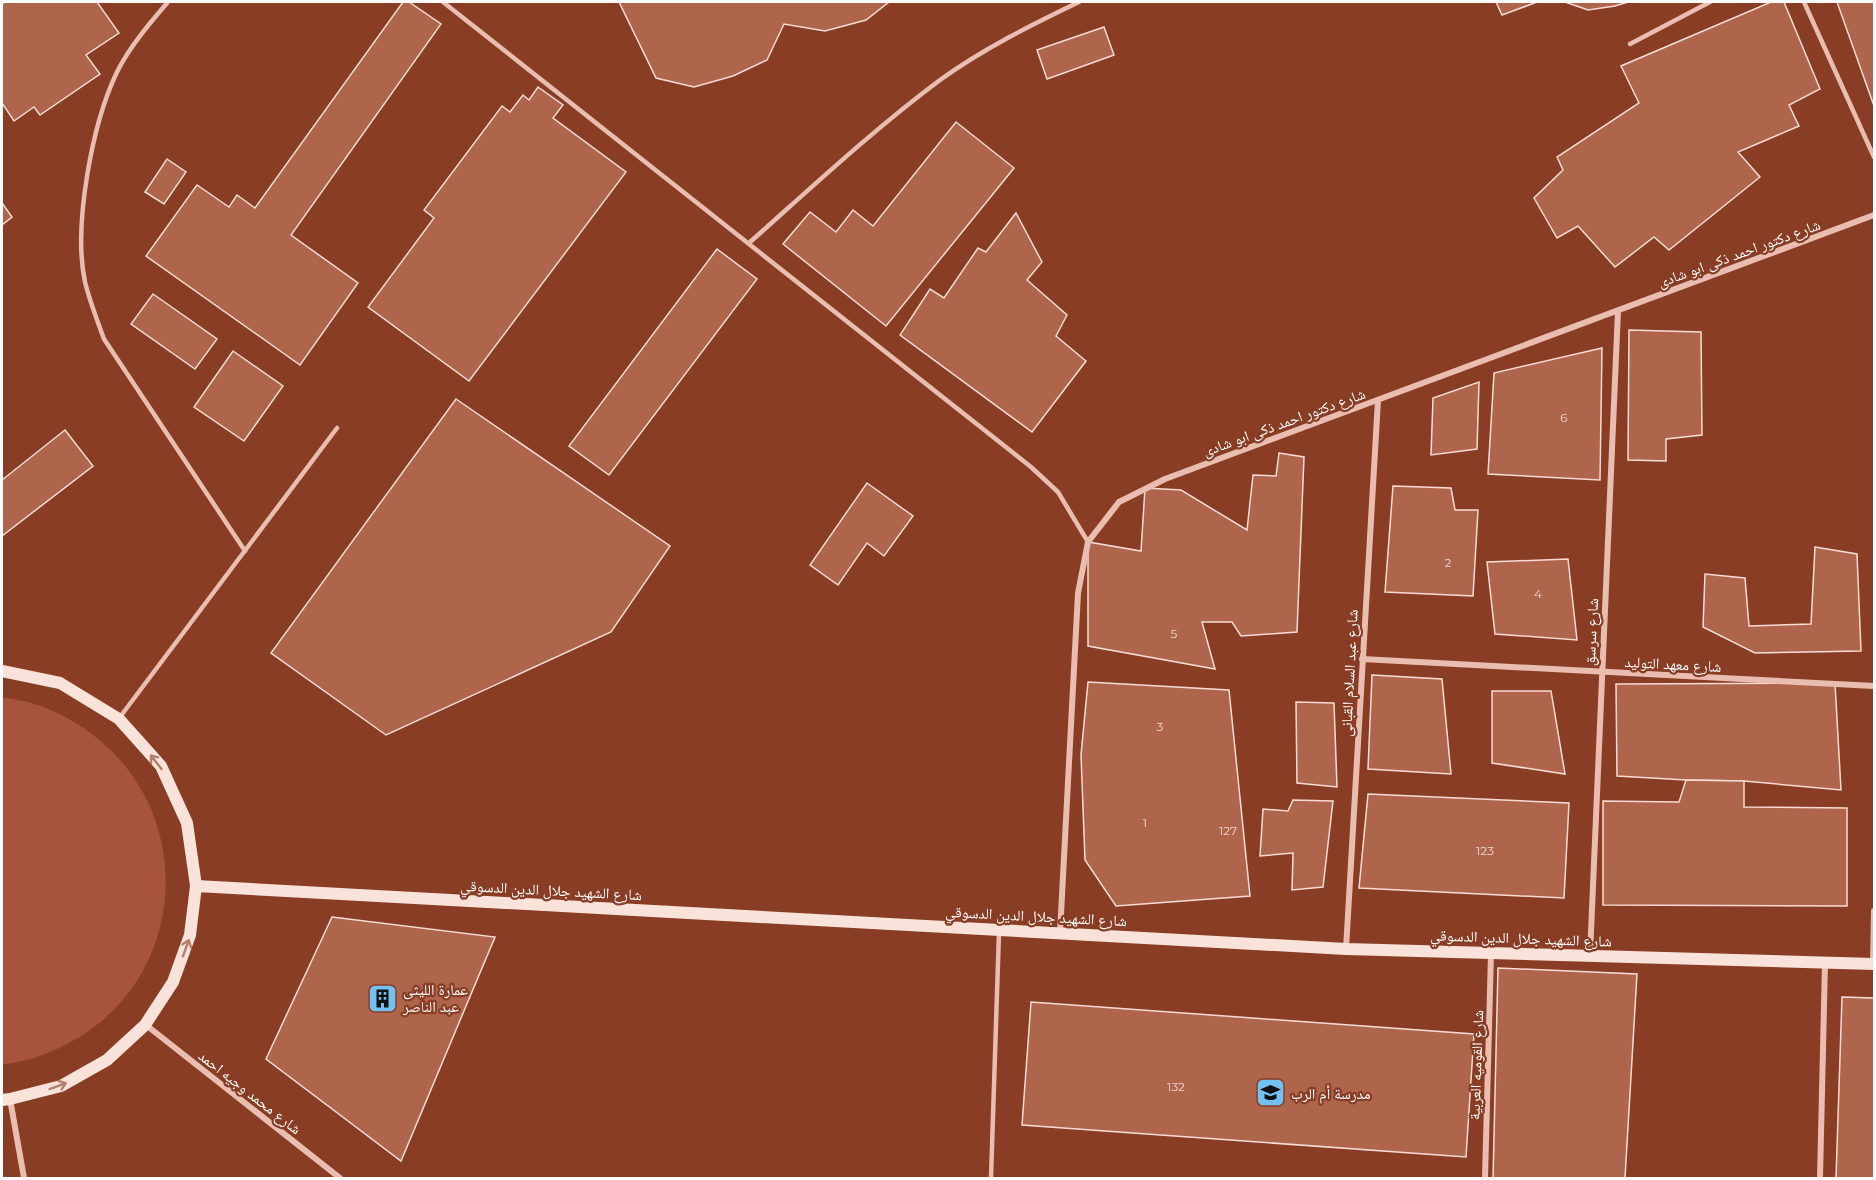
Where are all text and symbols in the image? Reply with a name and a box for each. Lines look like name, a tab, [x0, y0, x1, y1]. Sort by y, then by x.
street label: شارع دكتور احمد ذكى ابو شادى	[1655, 215, 1823, 292]
street label: شارع دكتور احمد ذكى ابو شادى	[1200, 384, 1368, 461]
house number: 6	[1560, 410, 1568, 425]
house number: 2	[1445, 555, 1452, 570]
house number: 4	[1534, 586, 1542, 601]
street label: شارع سرسق	[1580, 597, 1603, 666]
street label: شارع عبد السلام القبانى	[1336, 609, 1363, 737]
house number: 5	[1171, 626, 1178, 641]
street label: شارع معهد التوليد	[1624, 652, 1722, 677]
house number: 3	[1157, 719, 1164, 734]
one-way arrow	[150, 754, 163, 770]
house number: 1	[1143, 815, 1147, 830]
house number: 127	[1219, 823, 1237, 838]
house number: 123	[1476, 843, 1494, 858]
street label: شارع الشهيد جلال الدين الدسوقي	[460, 876, 642, 907]
street label: شارع الشهيد جلال الدين الدسوقي	[945, 902, 1127, 933]
street label: شارع الشهيد جلال الدين الدسوقي	[1430, 925, 1612, 953]
one-way arrow	[181, 939, 192, 957]
place label: عمارة الليثى عبد الناصر	[402, 980, 468, 1016]
building icon: عمارة الليثى عبد الناصر	[366, 982, 398, 1014]
street label: شارع القوميه العربية	[1465, 1009, 1488, 1120]
street label: شارع محمد وجيه احمد	[194, 1046, 305, 1139]
school or university icon: مدرسة أم الرب	[1254, 1077, 1286, 1109]
one-way arrow	[48, 1079, 67, 1090]
house number: 132	[1167, 1079, 1185, 1094]
place label: مدرسة أم الرب	[1291, 1084, 1371, 1104]

